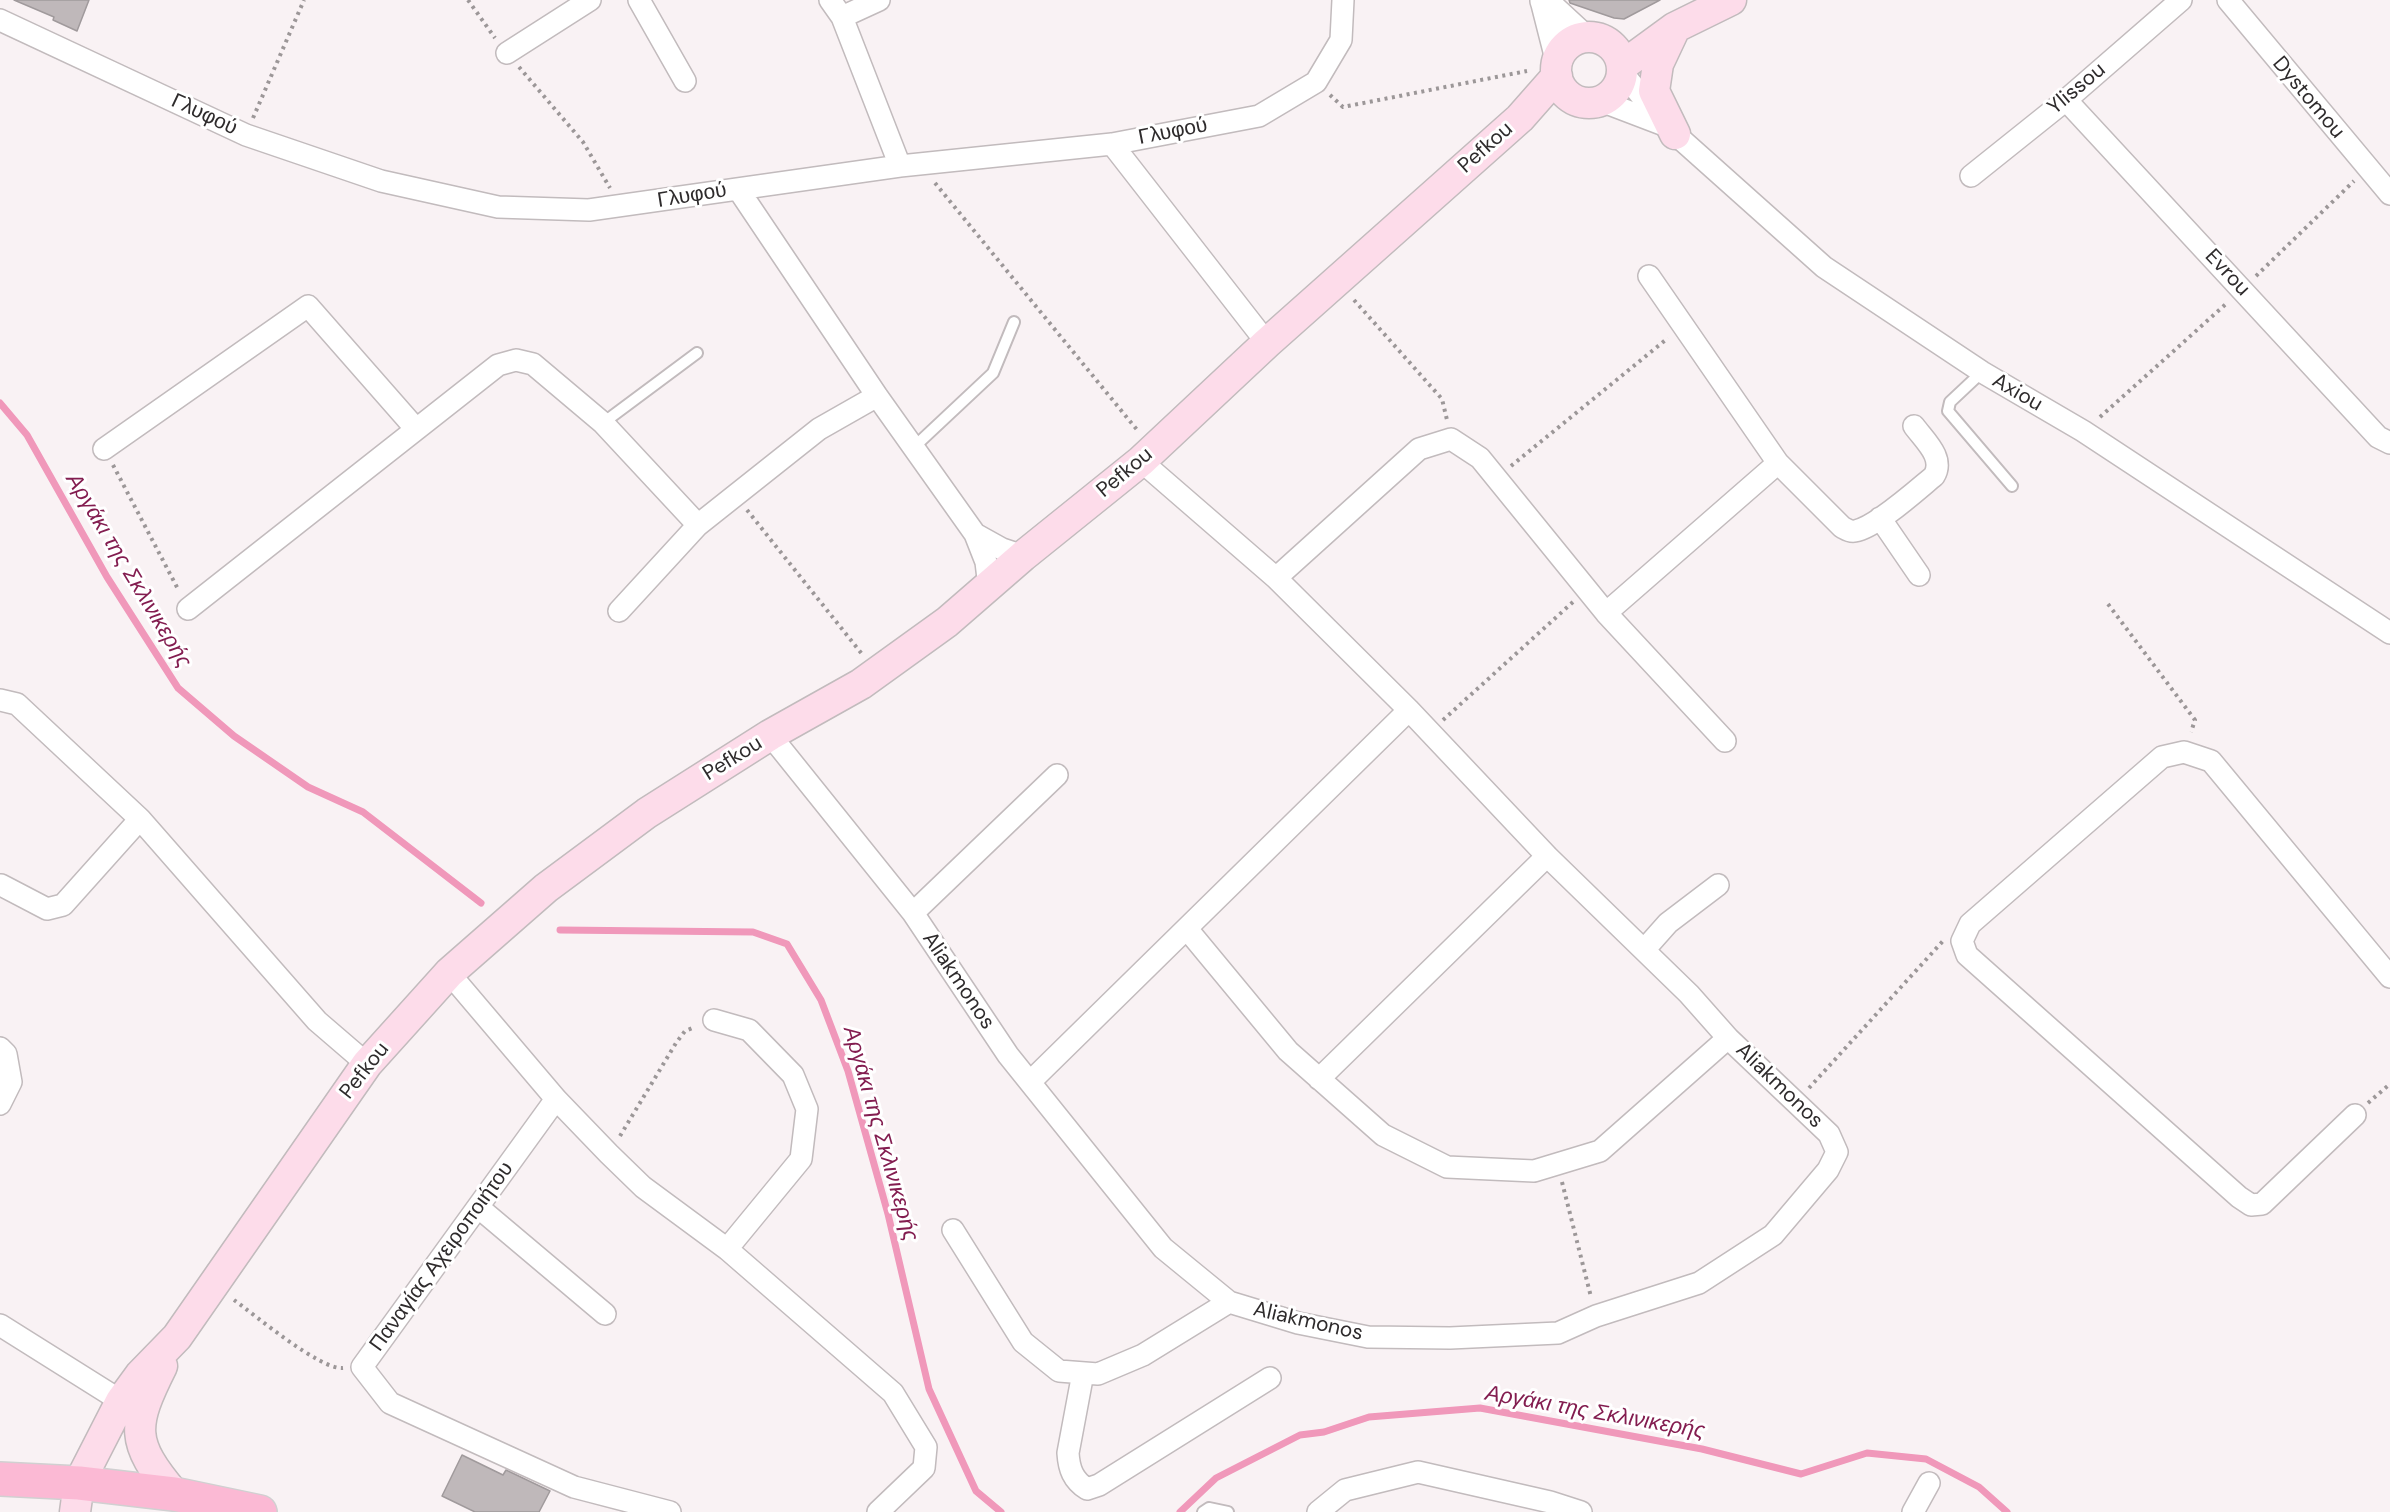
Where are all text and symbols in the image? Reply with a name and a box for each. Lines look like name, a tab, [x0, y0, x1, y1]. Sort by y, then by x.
street label: Dystomou	[2266, 52, 2350, 144]
street label: Ylissou	[2043, 58, 2111, 120]
street label: Γλυφού	[167, 89, 241, 141]
street label: Γλυφού	[1136, 113, 1210, 151]
street label: Pefkou	[1453, 117, 1519, 179]
street label: Γλυφού	[656, 178, 728, 214]
street label: Evrou	[2199, 244, 2255, 302]
street label: Axiou	[1987, 369, 2047, 417]
street label: Pefkou	[1092, 442, 1158, 504]
water label: Αργάκι της Σκλινικερής	[59, 469, 197, 673]
street label: Pefkou	[699, 731, 767, 787]
street label: Aliakmonos	[916, 928, 1000, 1034]
water label: Αργάκι της Σκλινικερής	[837, 1024, 923, 1244]
street label: Pefkou	[335, 1038, 395, 1104]
street label: Aliakmonos	[1730, 1038, 1828, 1134]
street label: Παναγίας Αχειροποιήτου	[365, 1157, 519, 1357]
street label: Aliakmonos	[1251, 1297, 1365, 1347]
water label: Αργάκι της Σκλινικερής	[1483, 1381, 1707, 1445]

